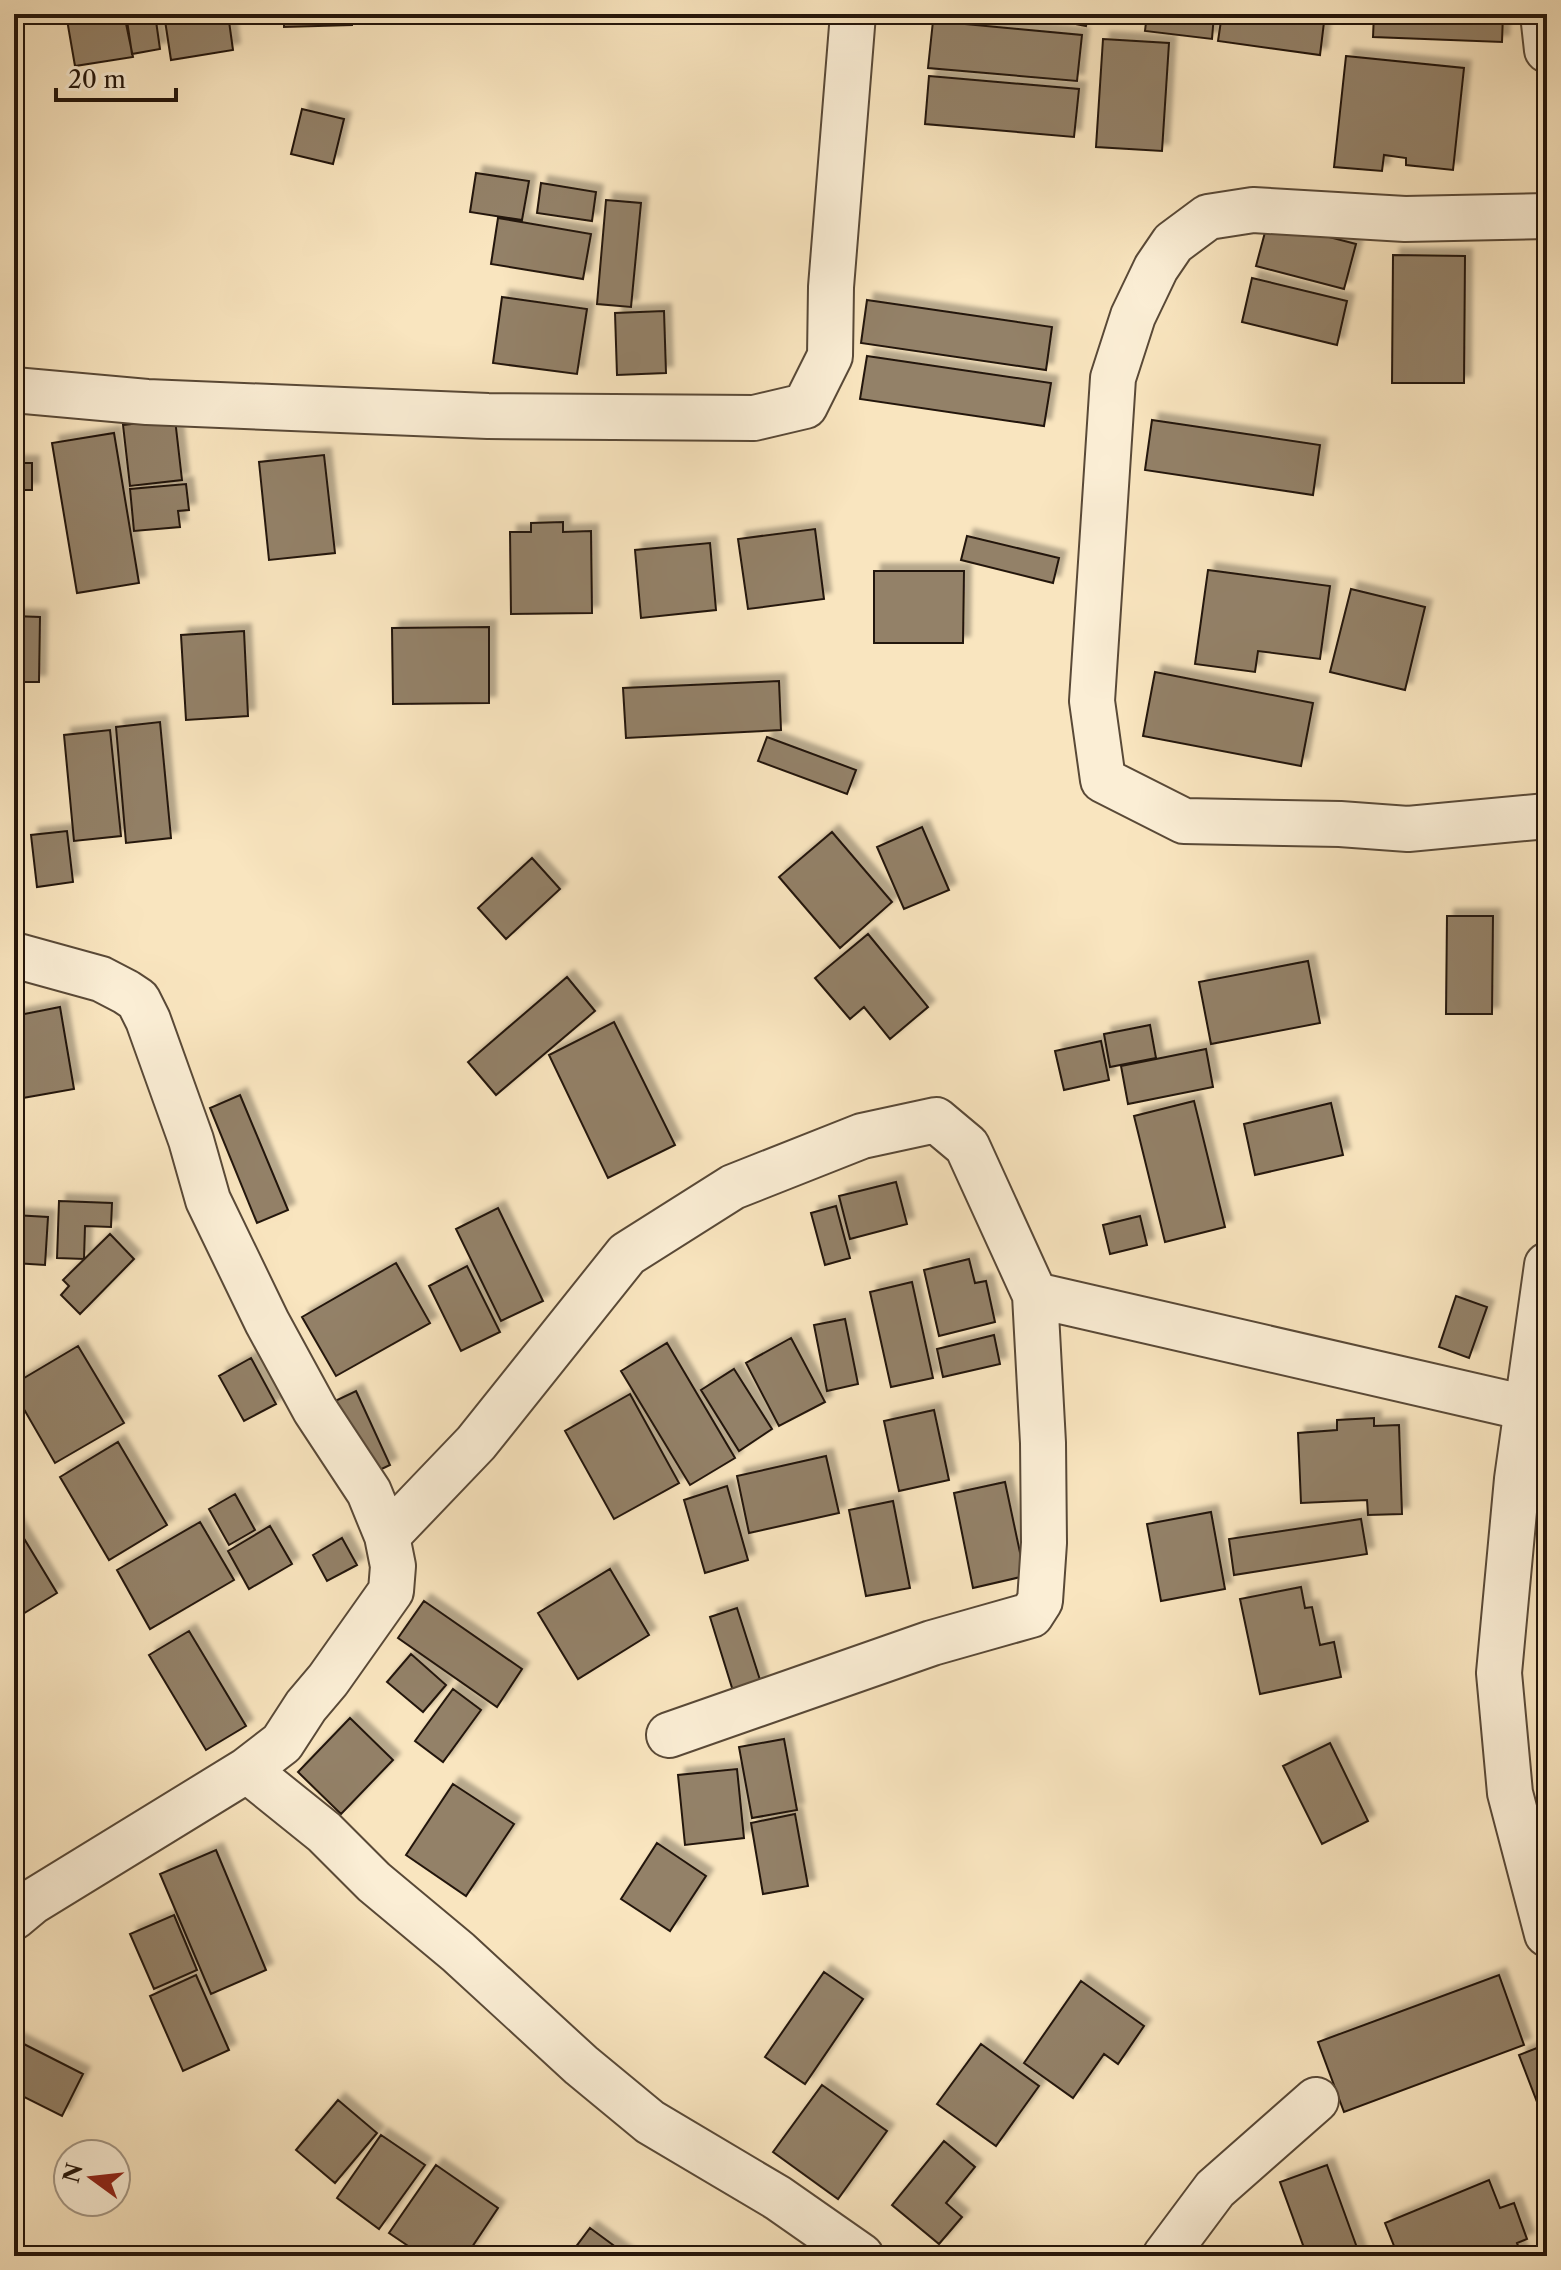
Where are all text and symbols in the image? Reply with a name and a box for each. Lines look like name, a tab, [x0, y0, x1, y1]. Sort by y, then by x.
scale bar	[56, 52, 176, 102]
text: 20 m	[68, 65, 126, 94]
north arrow	[52, 2138, 132, 2218]
text: N	[58, 2160, 89, 2186]

